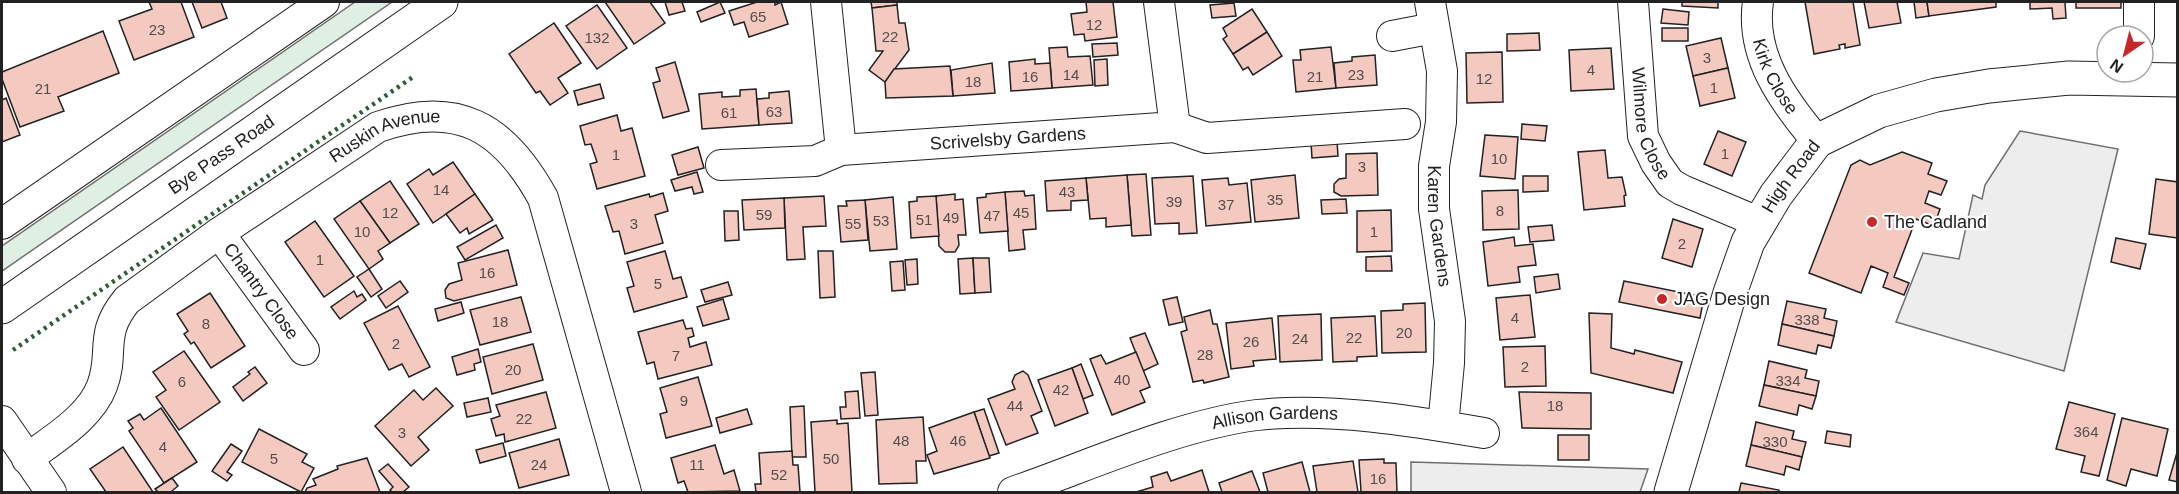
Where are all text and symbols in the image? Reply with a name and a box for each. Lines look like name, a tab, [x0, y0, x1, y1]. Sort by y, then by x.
house number: 65	[750, 8, 766, 25]
house number: 12	[1086, 16, 1102, 33]
house number: 23	[149, 21, 165, 38]
north arrow	[2095, 24, 2155, 84]
house number: 22	[882, 28, 898, 45]
house number: 132	[584, 29, 610, 46]
street label: Kirk Close	[1749, 37, 1802, 118]
house number: 3	[1703, 49, 1711, 66]
text: N	[2107, 56, 2126, 76]
house number: 4	[1587, 61, 1595, 78]
house number: 14	[1063, 66, 1079, 83]
house number: 23	[1348, 66, 1364, 83]
street label: Wilmore Close	[1628, 67, 1675, 184]
house number: 16	[1022, 68, 1038, 85]
house number: 21	[1307, 68, 1323, 85]
house number: 12	[1476, 70, 1492, 87]
house number: 18	[965, 73, 981, 90]
house number: 1	[1710, 79, 1718, 96]
house number: 21	[35, 80, 51, 97]
house number: 63	[766, 103, 782, 120]
house number: 61	[721, 104, 737, 121]
street label: Ruskin Avenue	[326, 106, 441, 167]
street label: Bye Pass Road	[165, 111, 278, 198]
street label: Scrivelsby Gardens	[929, 123, 1086, 154]
street label: High Road	[1758, 136, 1824, 216]
house number: 1	[1721, 145, 1729, 162]
house number: 1	[612, 146, 620, 163]
house number: 10	[1491, 150, 1507, 167]
house number: 3	[1358, 158, 1366, 175]
street label: Karen Gardens	[1424, 165, 1455, 288]
house number: 14	[433, 181, 449, 198]
house number: 43	[1059, 183, 1075, 200]
house number: 35	[1267, 191, 1283, 208]
house number: 39	[1166, 193, 1182, 210]
house number: 37	[1218, 196, 1234, 213]
house number: 8	[1496, 202, 1504, 219]
house number: 12	[382, 204, 398, 221]
house number: 45	[1013, 204, 1029, 221]
house number: 59	[756, 206, 772, 223]
house number: 47	[984, 207, 1000, 224]
house number: 49	[943, 209, 959, 226]
house number: 51	[916, 211, 932, 228]
house number: 53	[873, 212, 889, 229]
place label: The Cadland	[1884, 212, 1987, 232]
house number: 3	[630, 215, 638, 232]
house number: 55	[845, 215, 861, 232]
marker: The Cadland	[1865, 215, 1879, 229]
house number: 10	[354, 223, 370, 240]
house number: 1	[1370, 223, 1378, 240]
house number: 2	[1678, 235, 1686, 252]
street label: Chantry Close	[220, 239, 303, 343]
house number: 1	[316, 251, 324, 268]
house number: 16	[479, 264, 495, 281]
house number: 5	[654, 275, 662, 292]
place label: JAG Design	[1674, 289, 1770, 309]
marker: JAG Design	[1655, 292, 1669, 306]
house number: 4	[1511, 309, 1519, 326]
house number: 338	[1794, 311, 1820, 328]
house number: 18	[492, 313, 508, 330]
house number: 8	[202, 315, 210, 332]
house number: 20	[1396, 324, 1412, 341]
house number: 22	[1346, 329, 1362, 346]
house number: 24	[1292, 330, 1308, 347]
house number: 26	[1243, 333, 1259, 350]
house number: 2	[392, 335, 400, 352]
house number: 28	[1197, 346, 1213, 363]
house number: 7	[672, 347, 680, 364]
house number: 2	[1521, 358, 1529, 375]
house number: 20	[505, 361, 521, 378]
house number: 40	[1114, 371, 1130, 388]
house number: 334	[1775, 372, 1801, 389]
house number: 6	[178, 373, 186, 390]
house number: 42	[1053, 381, 1069, 398]
house number: 9	[680, 392, 688, 409]
house number: 44	[1007, 397, 1023, 414]
house number: 18	[1547, 397, 1563, 414]
street label: Allison Gardens	[1210, 403, 1339, 433]
house number: 22	[516, 410, 532, 427]
house number: 364	[2073, 423, 2099, 440]
house number: 3	[398, 424, 406, 441]
house number: 48	[893, 432, 909, 449]
house number: 46	[950, 432, 966, 449]
house number: 330	[1762, 433, 1788, 450]
house number: 4	[159, 438, 167, 455]
house number: 5	[270, 450, 278, 467]
house number: 50	[823, 450, 839, 467]
house number: 24	[531, 456, 547, 473]
house number: 11	[689, 456, 705, 473]
house number: 52	[771, 466, 787, 483]
house number: 16	[1370, 470, 1386, 487]

